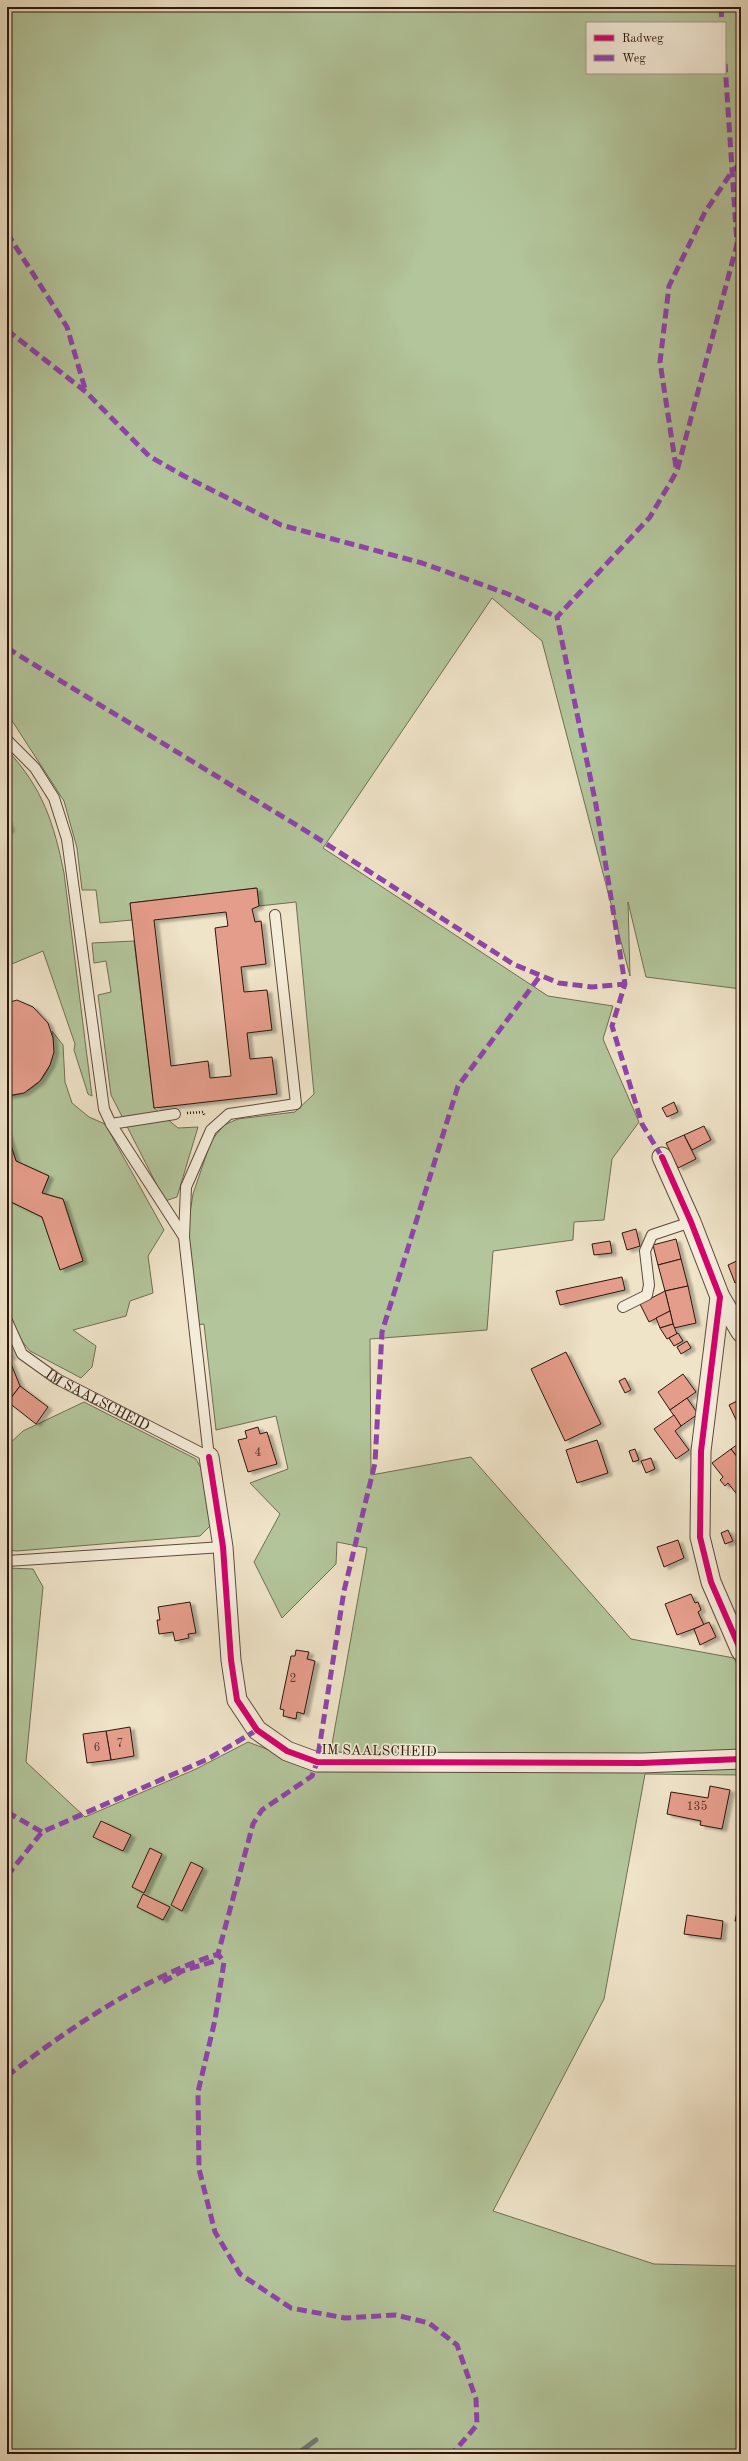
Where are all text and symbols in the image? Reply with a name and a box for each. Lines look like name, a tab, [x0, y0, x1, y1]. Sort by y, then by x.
legend	[586, 22, 726, 74]
text: Radweg	[622, 33, 664, 45]
text: Weg	[622, 53, 646, 65]
street label: IM SAALSCHEID	[43, 1367, 152, 1433]
house number: 4	[255, 1447, 262, 1459]
house number: 2	[290, 1673, 296, 1685]
house number: 7	[117, 1738, 123, 1750]
house number: 6	[94, 1742, 101, 1754]
street label: IM SAALSCHEID	[321, 1743, 437, 1759]
house number: 135	[687, 1800, 707, 1813]

